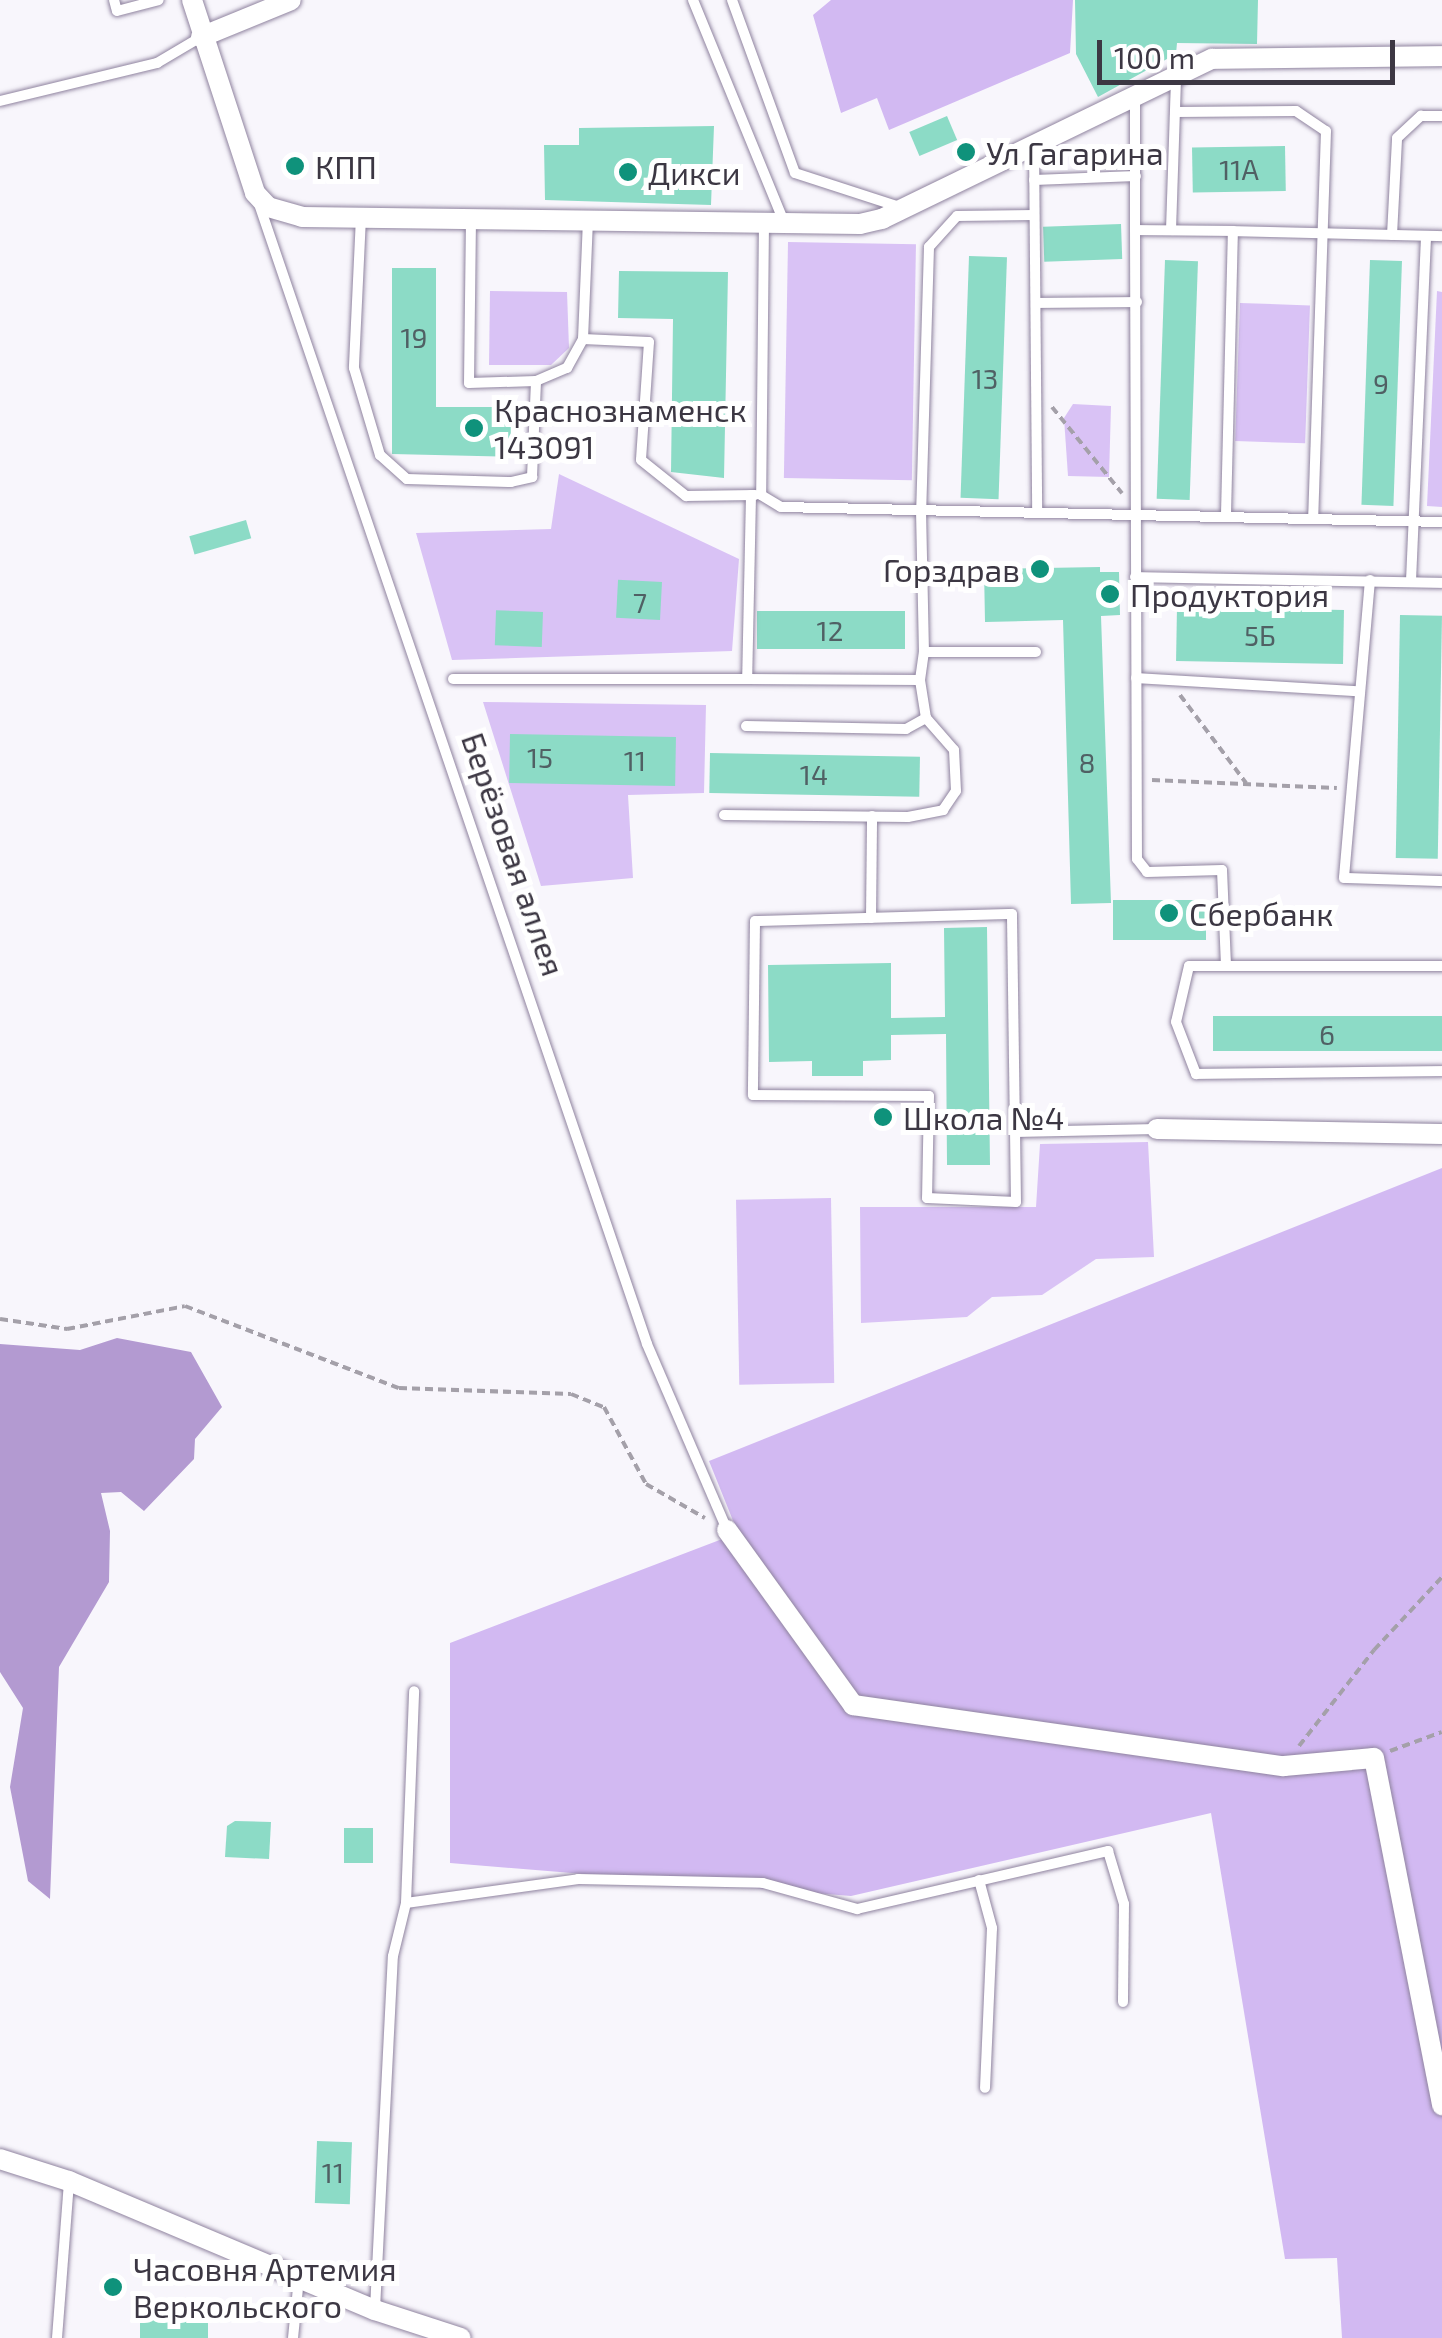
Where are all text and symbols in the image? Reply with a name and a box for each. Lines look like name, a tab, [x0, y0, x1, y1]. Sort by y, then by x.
scale bar	[1102, 20, 1400, 82]
text: 100 m	[1114, 39, 1195, 75]
place label: Ул Гагарина	[986, 133, 1164, 171]
marker: Ул Гагарина	[955, 141, 977, 163]
place label: КПП	[315, 147, 377, 185]
house number: 11А	[1219, 152, 1259, 186]
place label: Дикси	[648, 153, 741, 191]
marker: КПП	[284, 155, 306, 177]
marker: Дикси	[617, 161, 639, 183]
house number: 19	[400, 320, 428, 354]
house number: 13	[972, 361, 998, 395]
house number: 9	[1373, 366, 1389, 400]
place label: Краснознаменск 143091	[494, 391, 747, 466]
marker: Краснознаменск 143091	[463, 417, 485, 439]
place label: Горздрав	[883, 550, 1020, 588]
marker: Горздрав	[1029, 558, 1051, 580]
place label: Продуктория	[1130, 575, 1329, 613]
marker: Продуктория	[1099, 583, 1121, 605]
house number: 7	[633, 585, 647, 619]
house number: 12	[817, 613, 843, 647]
house number: 5Б	[1244, 618, 1276, 652]
street label: Берёзовая аллея	[454, 727, 574, 981]
house number: 15	[527, 740, 553, 774]
house number: 11	[624, 743, 646, 777]
house number: 8	[1079, 745, 1095, 779]
house number: 14	[800, 757, 828, 791]
place label: Сбербанк	[1189, 894, 1333, 932]
marker: Сбербанк	[1158, 902, 1180, 924]
house number: 6	[1319, 1017, 1335, 1051]
place label: Школа №4	[903, 1098, 1064, 1136]
marker: Школа №4	[872, 1106, 894, 1128]
house number: 11	[322, 2155, 344, 2189]
place label: Часовня Артемия Веркольского	[133, 2250, 397, 2325]
marker: Часовня Артемия Веркольского	[102, 2276, 124, 2298]

